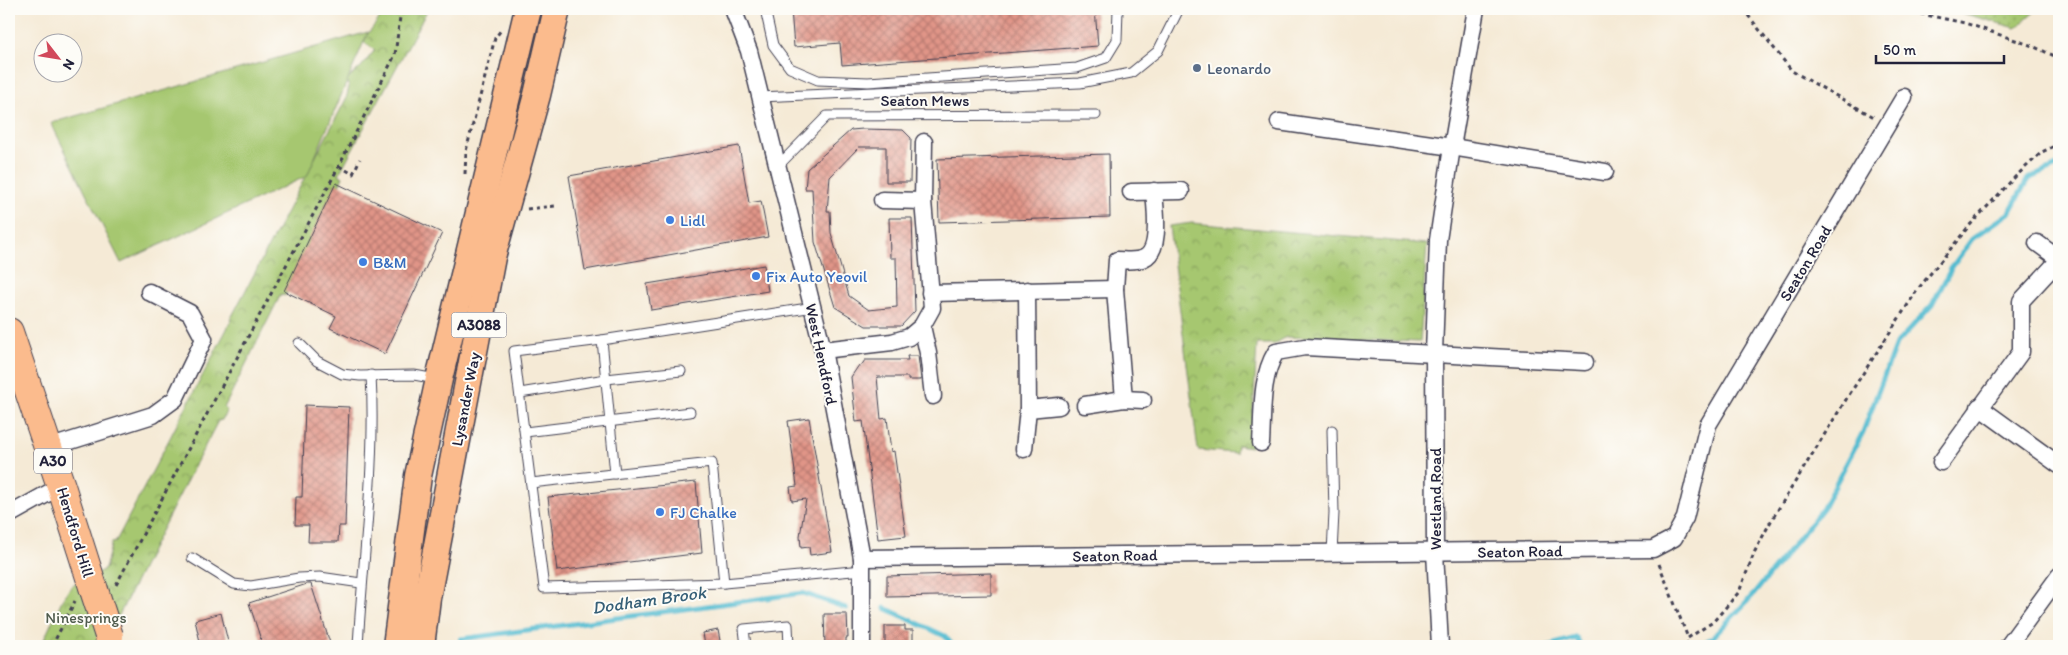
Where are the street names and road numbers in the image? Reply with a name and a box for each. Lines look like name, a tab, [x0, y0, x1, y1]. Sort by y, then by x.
street label: Seaton Mews	[881, 91, 970, 110]
street label: Seaton Road	[1775, 222, 1836, 305]
street label: West Hendford	[801, 302, 842, 407]
road number: A3088	[452, 312, 506, 338]
street label: Lysander Way	[447, 350, 484, 448]
road number: A30	[34, 448, 72, 474]
street label: Westland Road	[1426, 448, 1445, 550]
street label: Hendford Hill	[53, 485, 98, 580]
street label: Seaton Road	[1477, 541, 1563, 562]
street label: Seaton Road	[1072, 545, 1158, 566]

